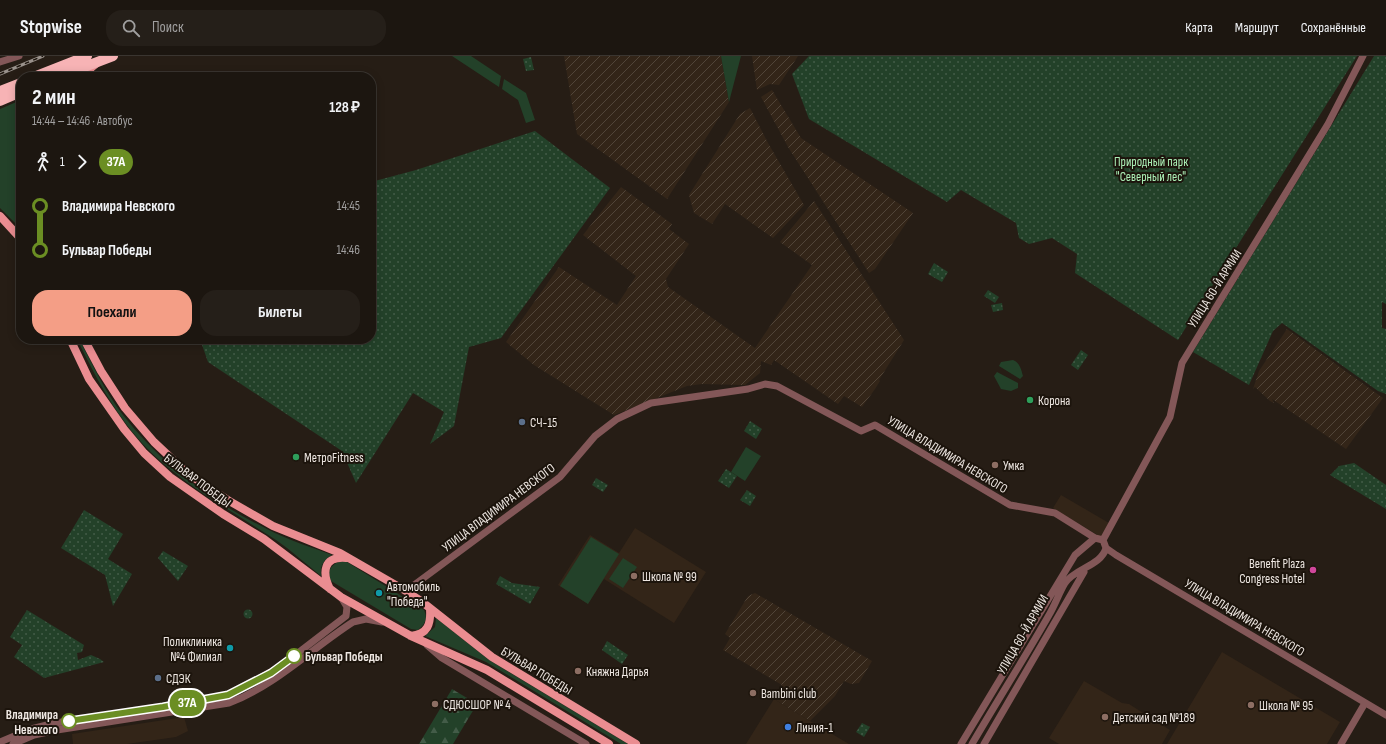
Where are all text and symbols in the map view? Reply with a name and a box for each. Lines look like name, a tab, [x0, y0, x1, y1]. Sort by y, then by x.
search box	[106, 10, 386, 46]
text: Stopwise	[20, 16, 82, 39]
icon: search	[120, 17, 142, 39]
text: Поиск	[152, 18, 184, 37]
text: Карта	[1185, 19, 1213, 36]
text: Маршрут	[1235, 19, 1279, 36]
text: Сохранённые	[1301, 19, 1366, 36]
text: 2 мин	[32, 84, 76, 111]
text: 128 ₽	[329, 98, 360, 117]
text: 14:44 – 14:46 · Автобус	[32, 113, 133, 129]
icon: walk	[32, 151, 54, 173]
icon: forward	[71, 151, 93, 173]
text: 37А	[107, 153, 125, 170]
text: 1	[60, 154, 65, 170]
park label: Природный парк "Северный лес"	[1114, 154, 1188, 185]
text: Владимира Невского	[62, 197, 175, 216]
text: 14:45	[337, 198, 360, 214]
text: Бульвар Победы	[62, 241, 152, 260]
text: 14:46	[336, 242, 360, 258]
street label: УЛИЦА 60-Й АРМИИ	[1184, 246, 1245, 331]
button: Поехали	[32, 290, 192, 336]
button: Билеты	[200, 290, 360, 336]
place label: Корона	[1038, 393, 1070, 409]
marker: Корона	[1025, 395, 1035, 405]
street label: УЛИЦА ВЛАДИМИРА НЕВСКОГО	[885, 413, 1010, 497]
place label: СЧ-15	[530, 415, 557, 431]
marker: СЧ-15	[517, 417, 527, 427]
street label: БУЛЬВАР ПОБЕДЫ	[161, 450, 234, 511]
place label: МетроFitness	[304, 450, 364, 466]
marker: МетроFitness	[291, 452, 301, 462]
place label: Умка	[1003, 458, 1024, 474]
street label: УЛИЦА ВЛАДИМИРА НЕВСКОГО	[439, 460, 558, 556]
marker: Умка	[990, 460, 1000, 470]
place label: Benefit Plaza Congress Hotel	[1239, 556, 1305, 587]
marker: Benefit Plaza Congress Hotel	[1308, 565, 1318, 575]
place label: Школа № 99	[642, 569, 697, 585]
marker: Школа № 99	[629, 571, 639, 581]
street label: УЛИЦА ВЛАДИМИРА НЕВСКОГО	[1182, 576, 1307, 660]
place label: Автомобиль "Победа"	[386, 579, 440, 610]
marker: Автомобиль "Победа"	[374, 588, 384, 598]
street label: УЛИЦА 60-Й АРМИИ	[994, 592, 1052, 677]
place label: Поликлиника №4 Филиал	[163, 634, 222, 665]
marker: Поликлиника №4 Филиал	[225, 643, 235, 653]
street label: БУЛЬВАР ПОБЕДЫ	[498, 643, 575, 698]
marker: Бульвар Победы	[286, 648, 302, 664]
place label: Бульвар Победы	[305, 649, 383, 665]
place label: Княжна Дарья	[586, 664, 649, 680]
marker: Княжна Дарья	[573, 666, 583, 676]
place label: СДЭК	[166, 671, 191, 687]
marker: СДЭК	[153, 673, 163, 683]
place label: Bambini club	[761, 686, 816, 702]
marker: Bambini club	[748, 688, 758, 698]
line badge: 37А	[164, 690, 210, 716]
text: 37А	[178, 694, 196, 711]
place label: СДЮСШОР № 4	[443, 697, 511, 713]
place label: Школа № 95	[1259, 698, 1313, 714]
marker: СДЮСШОР № 4	[430, 699, 440, 709]
marker: Школа № 95	[1246, 700, 1256, 710]
place label: Владимира Невского	[6, 707, 58, 738]
place label: Детский сад №189	[1113, 710, 1195, 726]
marker: Детский сад №189	[1100, 712, 1110, 722]
marker: Владимира Невского	[61, 713, 77, 729]
place label: Линия-1	[796, 720, 834, 736]
marker: Линия-1	[783, 722, 793, 732]

